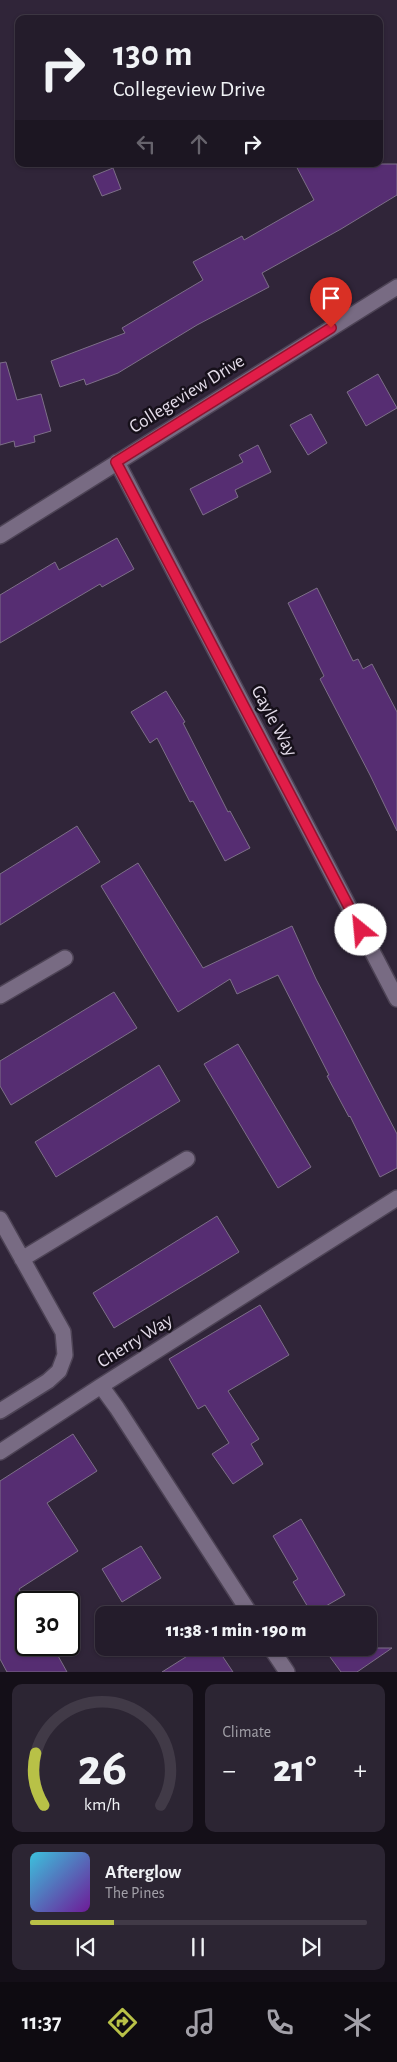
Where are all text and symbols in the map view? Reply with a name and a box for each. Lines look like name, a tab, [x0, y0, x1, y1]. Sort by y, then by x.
icon: right	[30, 35, 95, 100]
text: 130 m	[113, 37, 192, 72]
text: Collegeview Drive	[113, 78, 265, 100]
icon: left	[132, 130, 160, 158]
icon: ahead	[185, 130, 213, 158]
icon: right	[238, 130, 266, 158]
pin	[310, 277, 352, 328]
icon: arrive	[317, 284, 345, 312]
street label: Collegeview Drive	[126, 351, 248, 437]
street label: Gayle Way	[248, 683, 300, 759]
position arrow	[334, 903, 386, 955]
street label: Cherry Way	[94, 1310, 176, 1372]
speed limit sign: 30	[15, 1591, 80, 1656]
text: 11:38 · 1 min · 190 m	[166, 1621, 306, 1640]
text: Climate	[223, 1724, 271, 1740]
text: 26	[77, 1742, 127, 1794]
text: 21°	[273, 1751, 316, 1789]
text: −	[223, 1757, 236, 1785]
text: +	[354, 1757, 367, 1785]
text: km/h	[84, 1796, 121, 1814]
text: Afterglow	[105, 1863, 181, 1882]
text: The Pines	[105, 1885, 165, 1901]
icon: previous	[72, 1933, 100, 1961]
icon: pause	[184, 1933, 212, 1961]
icon: next	[297, 1933, 325, 1961]
icon: directions	[105, 2005, 140, 2040]
icon: music	[183, 2005, 218, 2040]
icon: phone	[262, 2005, 297, 2040]
icon: climate	[340, 2005, 375, 2040]
text: 11:37	[22, 2011, 62, 2033]

